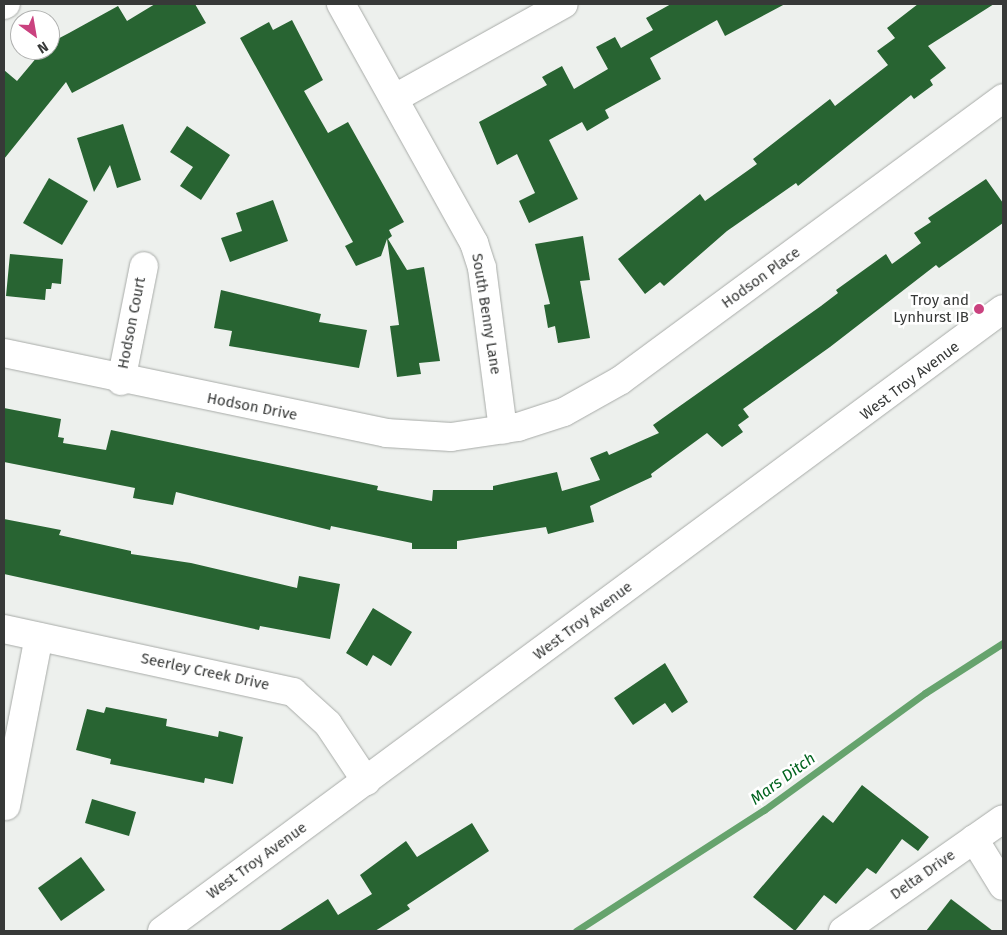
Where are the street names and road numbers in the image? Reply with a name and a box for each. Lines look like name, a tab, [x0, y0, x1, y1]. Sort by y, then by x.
street label: Hodson Place	[718, 244, 804, 312]
street label: South Benny Lane	[468, 252, 504, 376]
street label: Hodson Court	[114, 276, 150, 370]
street label: West Troy Avenue	[857, 338, 963, 424]
street label: Hodson Drive	[205, 389, 299, 425]
street label: West Troy Avenue	[530, 578, 636, 664]
street label: Seerley Creek Drive	[139, 650, 271, 694]
street label: West Troy Avenue	[203, 819, 311, 903]
street label: Delta Drive	[887, 846, 959, 904]

